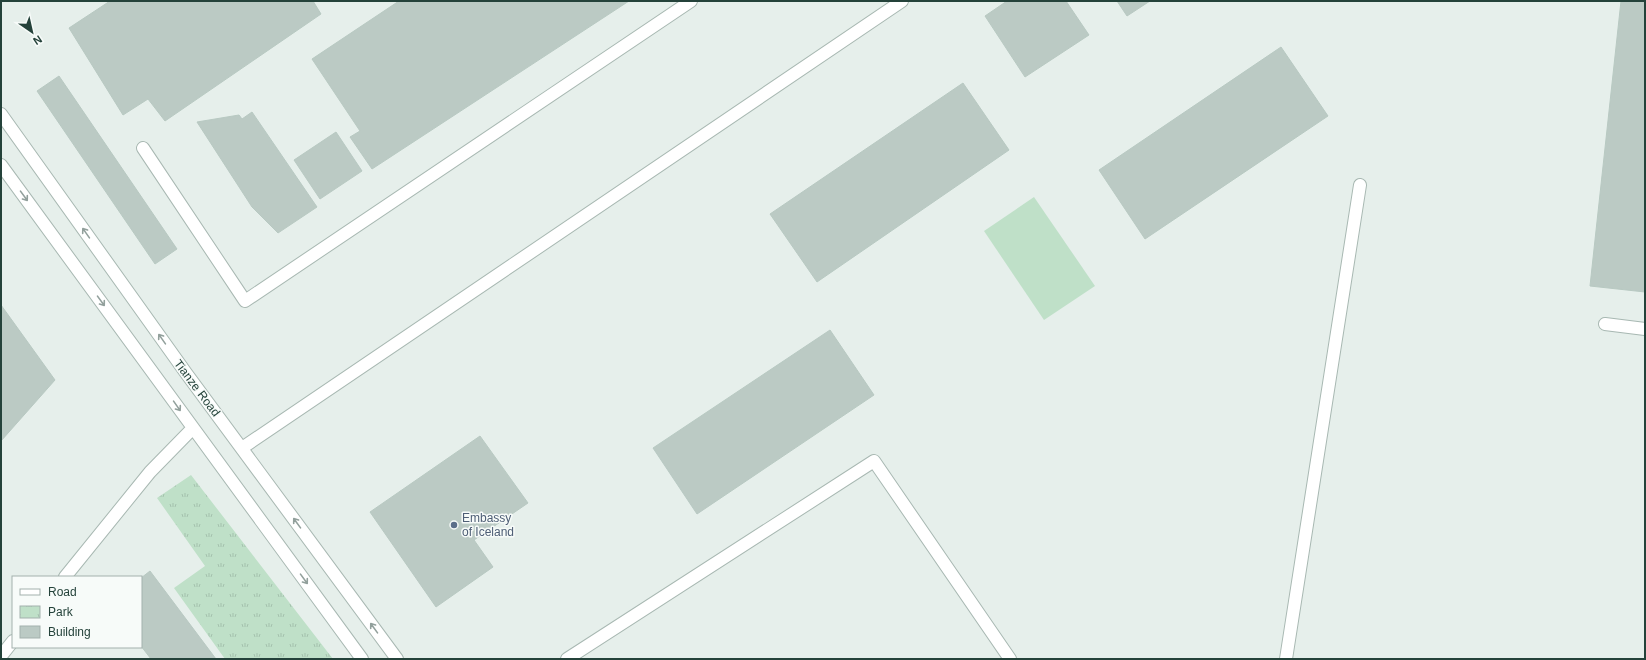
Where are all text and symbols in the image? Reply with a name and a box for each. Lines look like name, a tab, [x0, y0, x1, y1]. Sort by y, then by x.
north arrow	[12, 12, 52, 52]
text: N	[31, 33, 44, 48]
one-way arrow	[20, 190, 28, 201]
one-way arrow	[82, 228, 90, 239]
one-way arrow	[97, 295, 105, 306]
one-way arrow	[158, 334, 166, 345]
street label: Tianze Road	[171, 357, 223, 419]
one-way arrow	[173, 400, 181, 411]
place label: Embassy of Iceland	[462, 511, 514, 539]
one-way arrow	[292, 518, 301, 529]
marker: Embassy of Iceland	[449, 520, 459, 530]
one-way arrow	[299, 573, 308, 584]
legend	[12, 576, 142, 648]
text: Road	[48, 585, 77, 599]
text: Park	[48, 605, 74, 619]
one-way arrow	[370, 622, 378, 633]
text: Building	[48, 625, 91, 639]

